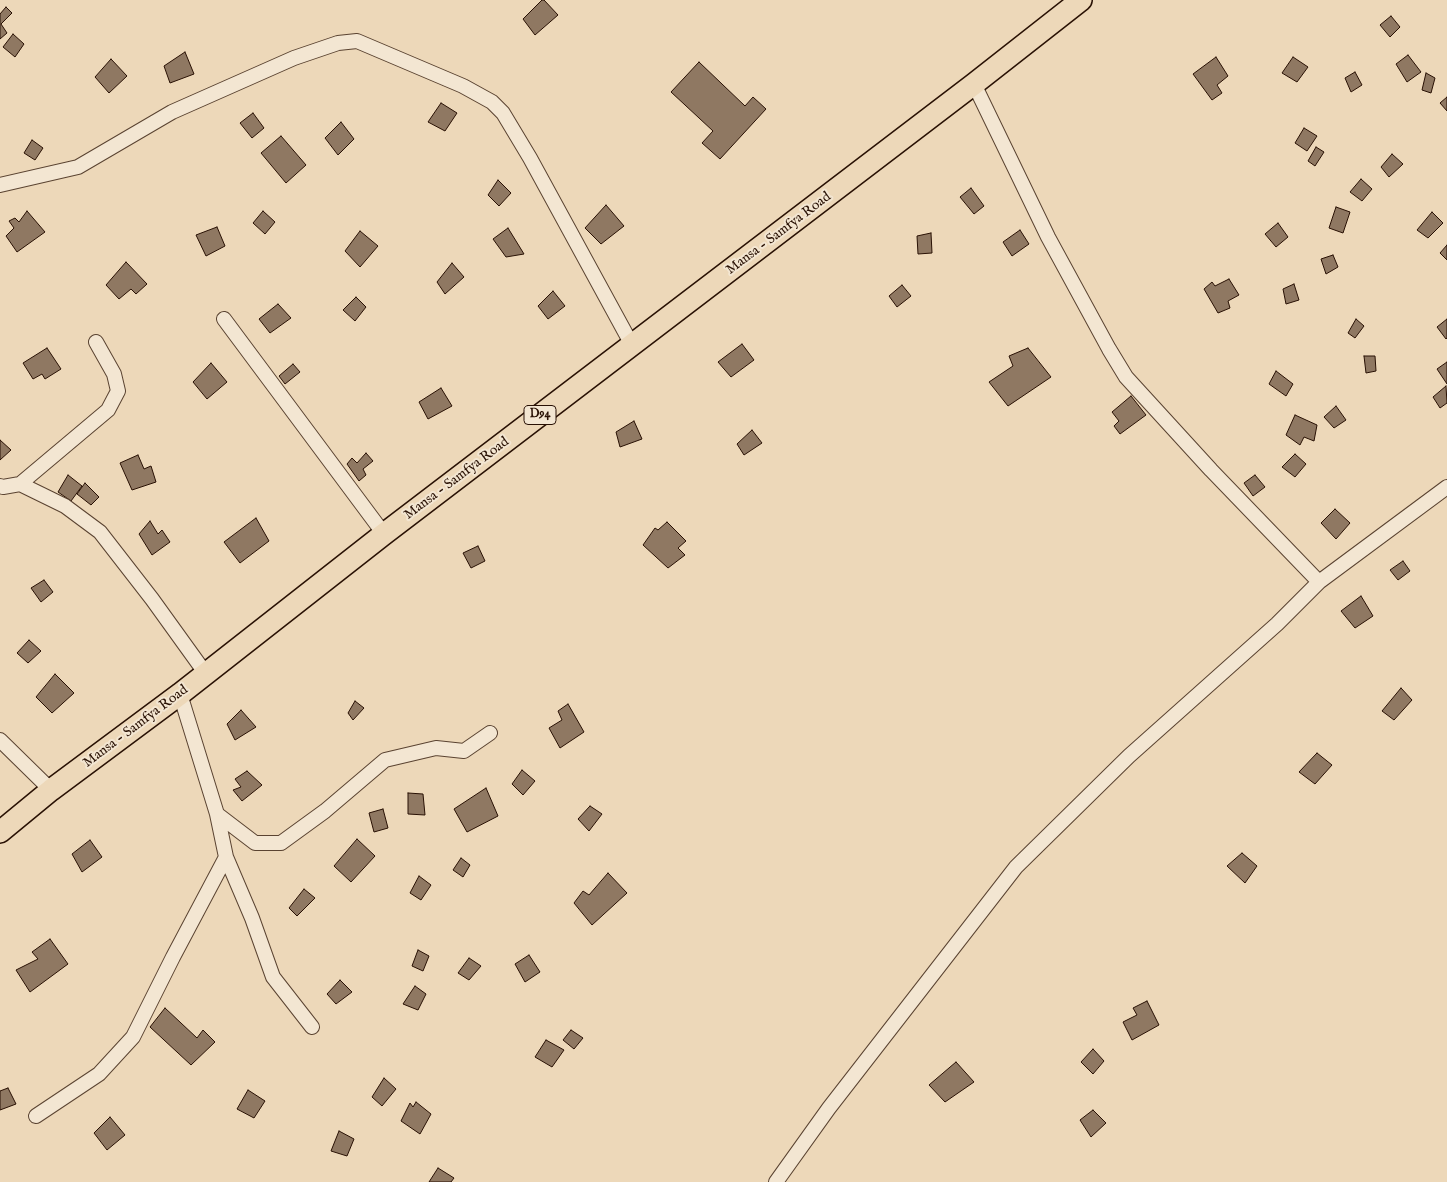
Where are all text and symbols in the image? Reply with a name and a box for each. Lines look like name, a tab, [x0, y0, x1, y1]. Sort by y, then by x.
street label: Mansa - Samfya Road	[723, 189, 835, 279]
road number: D94	[524, 406, 556, 424]
street label: Mansa - Samfya Road	[401, 434, 513, 524]
street label: Mansa - Samfya Road	[80, 682, 192, 772]

